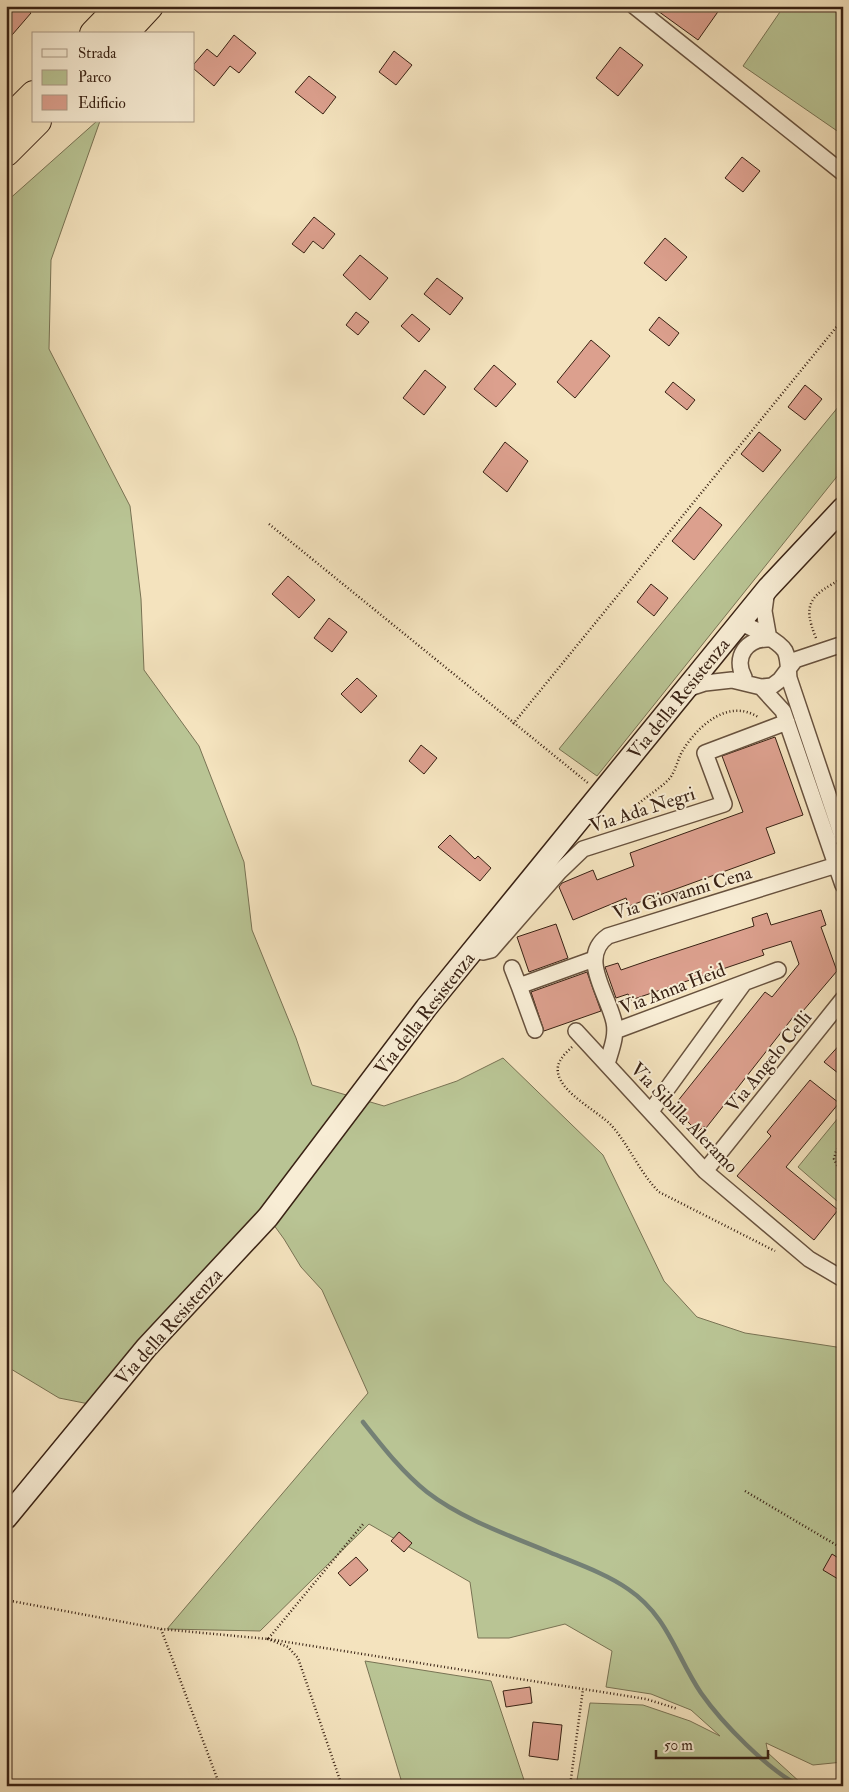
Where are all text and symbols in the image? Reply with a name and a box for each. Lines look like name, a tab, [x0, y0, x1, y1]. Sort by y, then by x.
legend	[32, 32, 195, 122]
text: Strada	[78, 44, 117, 63]
text: Parco	[78, 68, 111, 87]
text: Edificio	[78, 94, 126, 113]
street label: Via della Resistenza	[622, 633, 735, 764]
street label: Via Ada Negri	[587, 782, 698, 838]
street label: Via Giovanni Cena	[610, 860, 755, 926]
street label: Via della Resistenza	[369, 947, 480, 1080]
street label: Via Anna Heid	[616, 958, 729, 1020]
street label: Via Angelo Celli	[720, 1006, 817, 1117]
street label: Via Sibilla Aleramo	[625, 1057, 743, 1178]
street label: Via della Resistenza	[110, 1263, 228, 1390]
scale bar	[656, 1727, 769, 1759]
text: 50 m	[664, 1736, 693, 1755]

